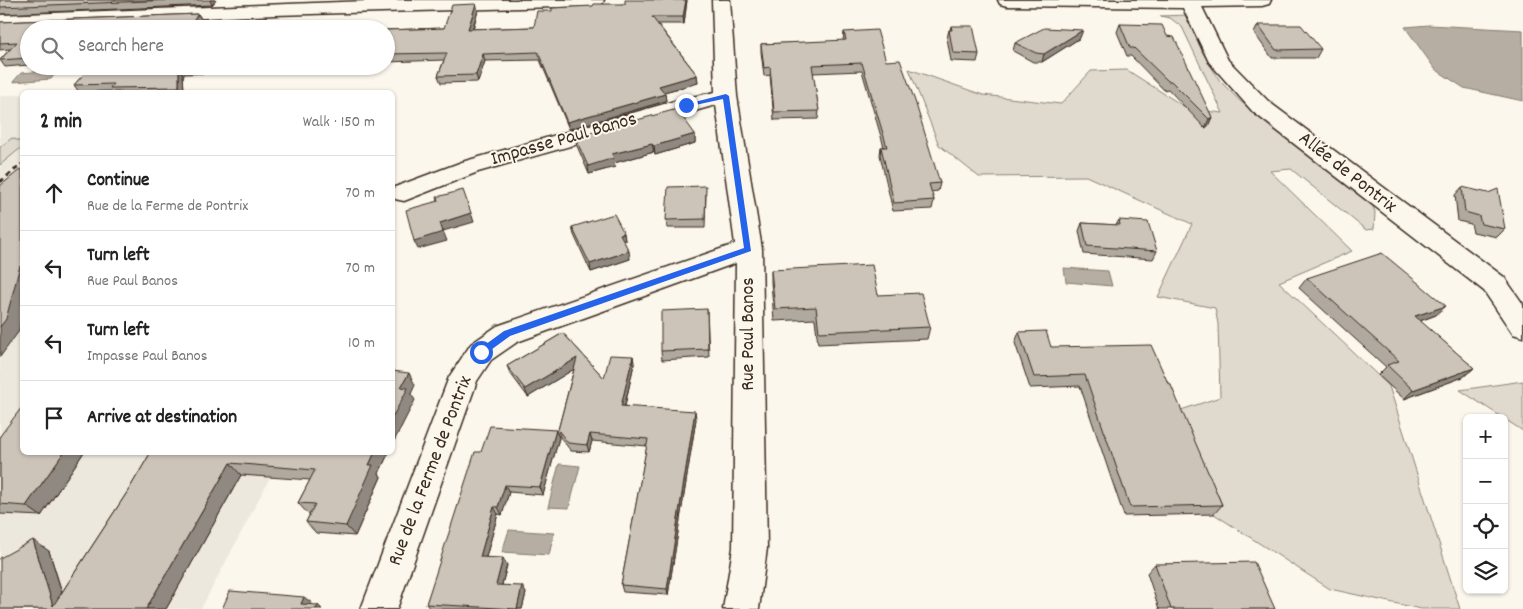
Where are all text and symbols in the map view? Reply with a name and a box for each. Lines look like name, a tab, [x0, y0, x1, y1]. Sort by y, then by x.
search box	[20, 20, 395, 75]
icon: search	[38, 34, 66, 62]
text: Search here	[78, 34, 164, 61]
route end	[675, 94, 698, 117]
street label: Impasse Paul Banos	[488, 106, 640, 174]
text: 2 min	[40, 108, 82, 138]
text: Walk · 150 m	[303, 111, 375, 134]
street label: Allée de Pontrix	[1292, 126, 1403, 221]
text: Continue	[87, 168, 149, 195]
icon: ahead	[40, 179, 68, 207]
text: 70 m	[345, 182, 375, 205]
text: Rue de la Ferme de Pontrix	[87, 195, 248, 218]
text: Turn left	[87, 243, 150, 270]
icon: left	[40, 254, 68, 282]
text: 70 m	[345, 257, 375, 280]
text: Rue Paul Banos	[87, 270, 178, 293]
street label: Rue Paul Banos	[735, 277, 763, 391]
text: Turn left	[87, 318, 150, 345]
icon: left	[40, 329, 68, 357]
text: 10 m	[348, 332, 375, 355]
route start	[470, 341, 493, 364]
text: Impasse Paul Banos	[87, 345, 207, 368]
street label: Rue de la Ferme de Pontrix	[382, 371, 480, 570]
icon: arrive	[40, 404, 68, 432]
text: Arrive at destination	[87, 405, 237, 432]
map controls	[1463, 414, 1508, 594]
button: +	[1463, 414, 1508, 459]
button: −	[1463, 459, 1508, 504]
button: locate	[1463, 504, 1508, 549]
button: layers	[1463, 549, 1508, 594]

